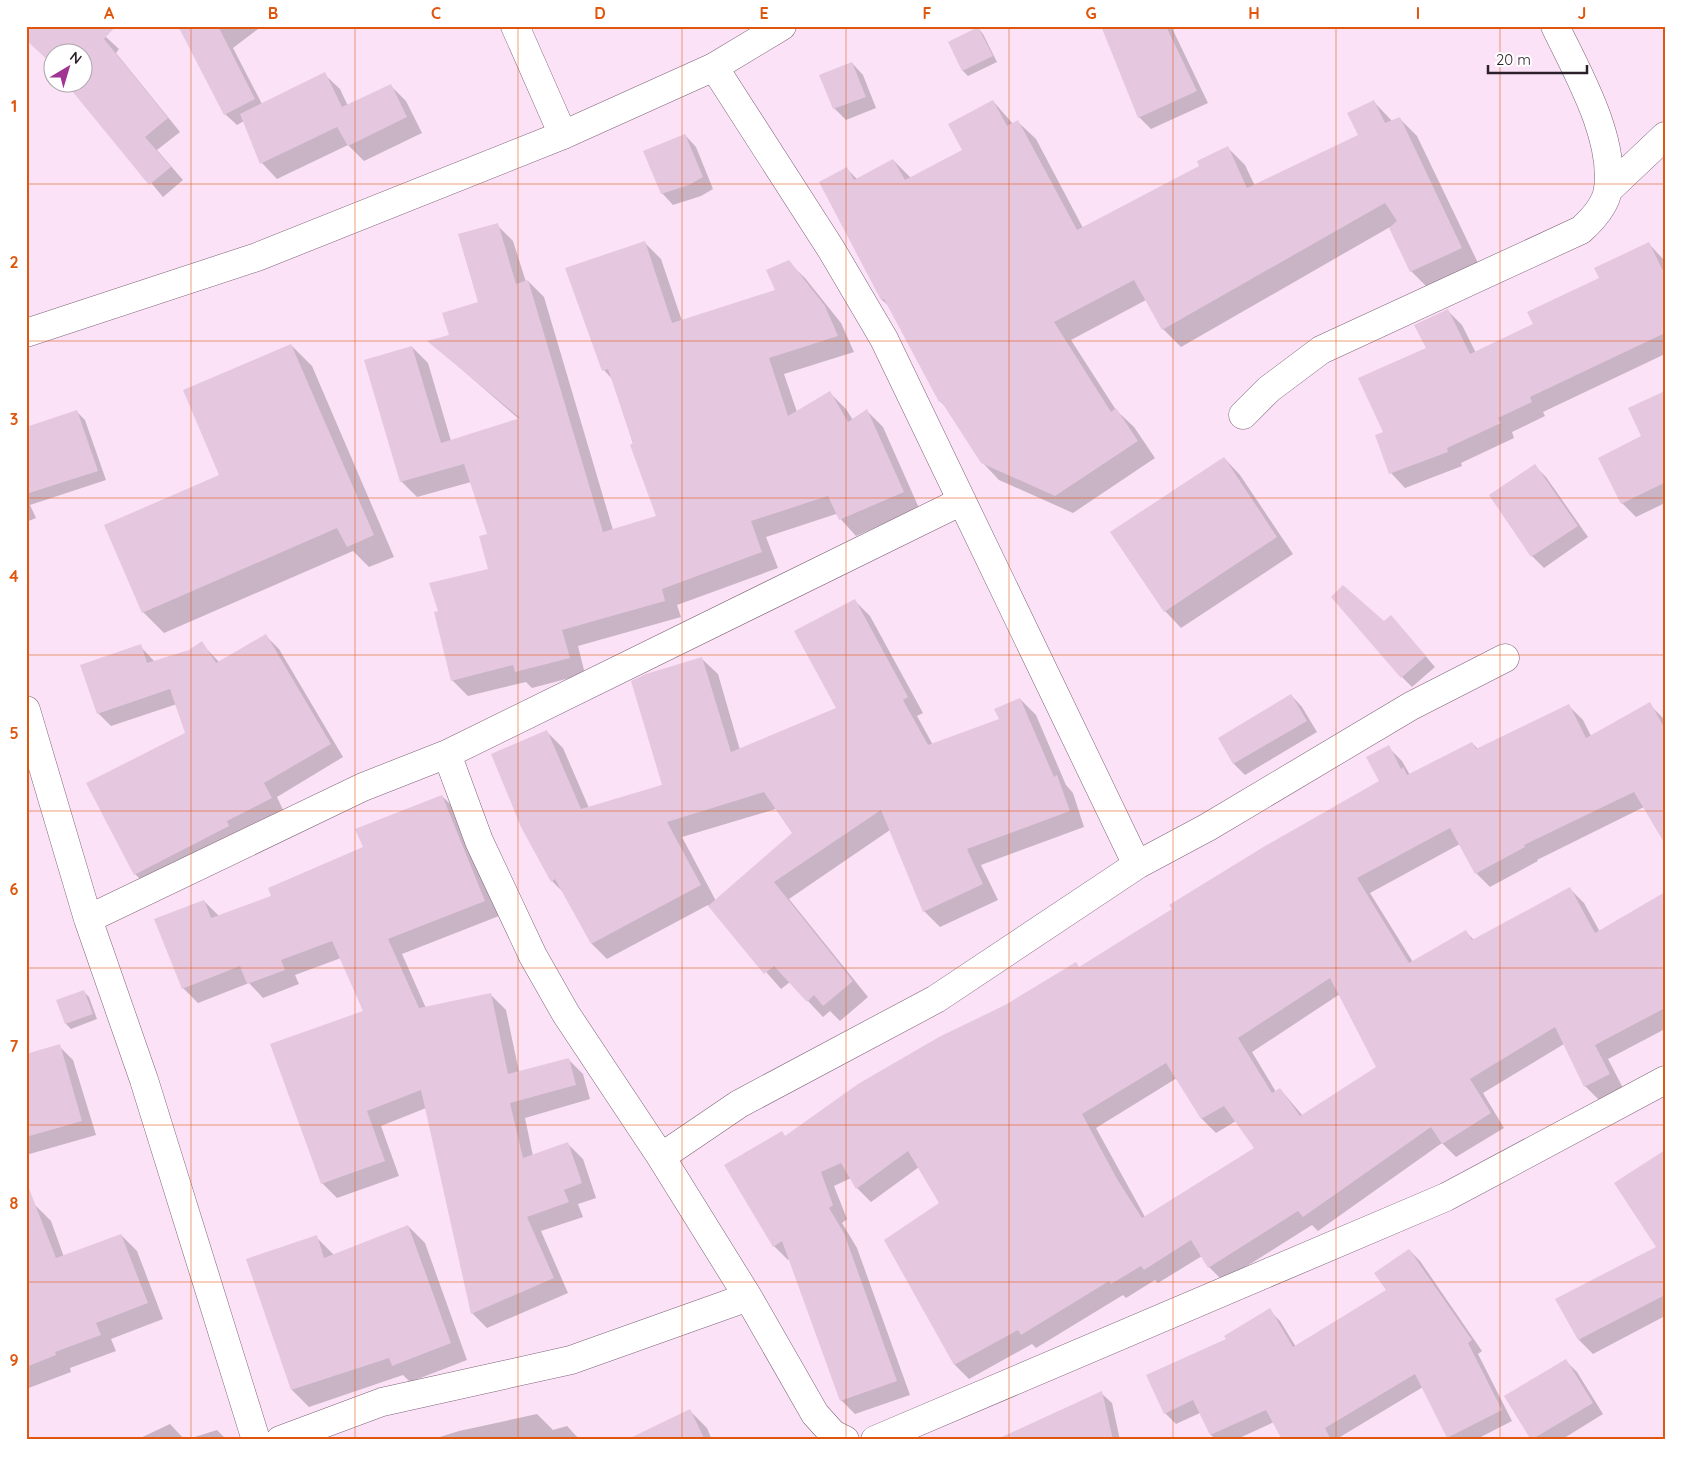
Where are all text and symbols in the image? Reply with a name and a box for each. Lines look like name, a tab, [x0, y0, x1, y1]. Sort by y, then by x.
text: A	[104, 3, 115, 23]
text: B	[268, 3, 278, 23]
text: C	[431, 3, 441, 23]
text: D	[594, 3, 606, 23]
text: E	[759, 3, 769, 23]
text: F	[923, 3, 932, 23]
text: G	[1085, 3, 1097, 23]
text: H	[1248, 3, 1260, 23]
text: I	[1416, 3, 1420, 23]
text: J	[1578, 3, 1586, 23]
north arrow	[42, 42, 92, 92]
scale bar	[1488, 42, 1587, 74]
text: N	[66, 47, 86, 68]
text: 20 m	[1496, 50, 1531, 69]
text: 1	[11, 96, 17, 116]
text: 2	[9, 252, 19, 272]
text: 3	[10, 409, 18, 429]
text: 4	[9, 566, 19, 586]
text: 5	[9, 723, 19, 743]
text: 6	[10, 879, 19, 899]
text: 7	[10, 1036, 19, 1056]
text: 8	[10, 1193, 19, 1213]
text: 9	[9, 1350, 19, 1370]

